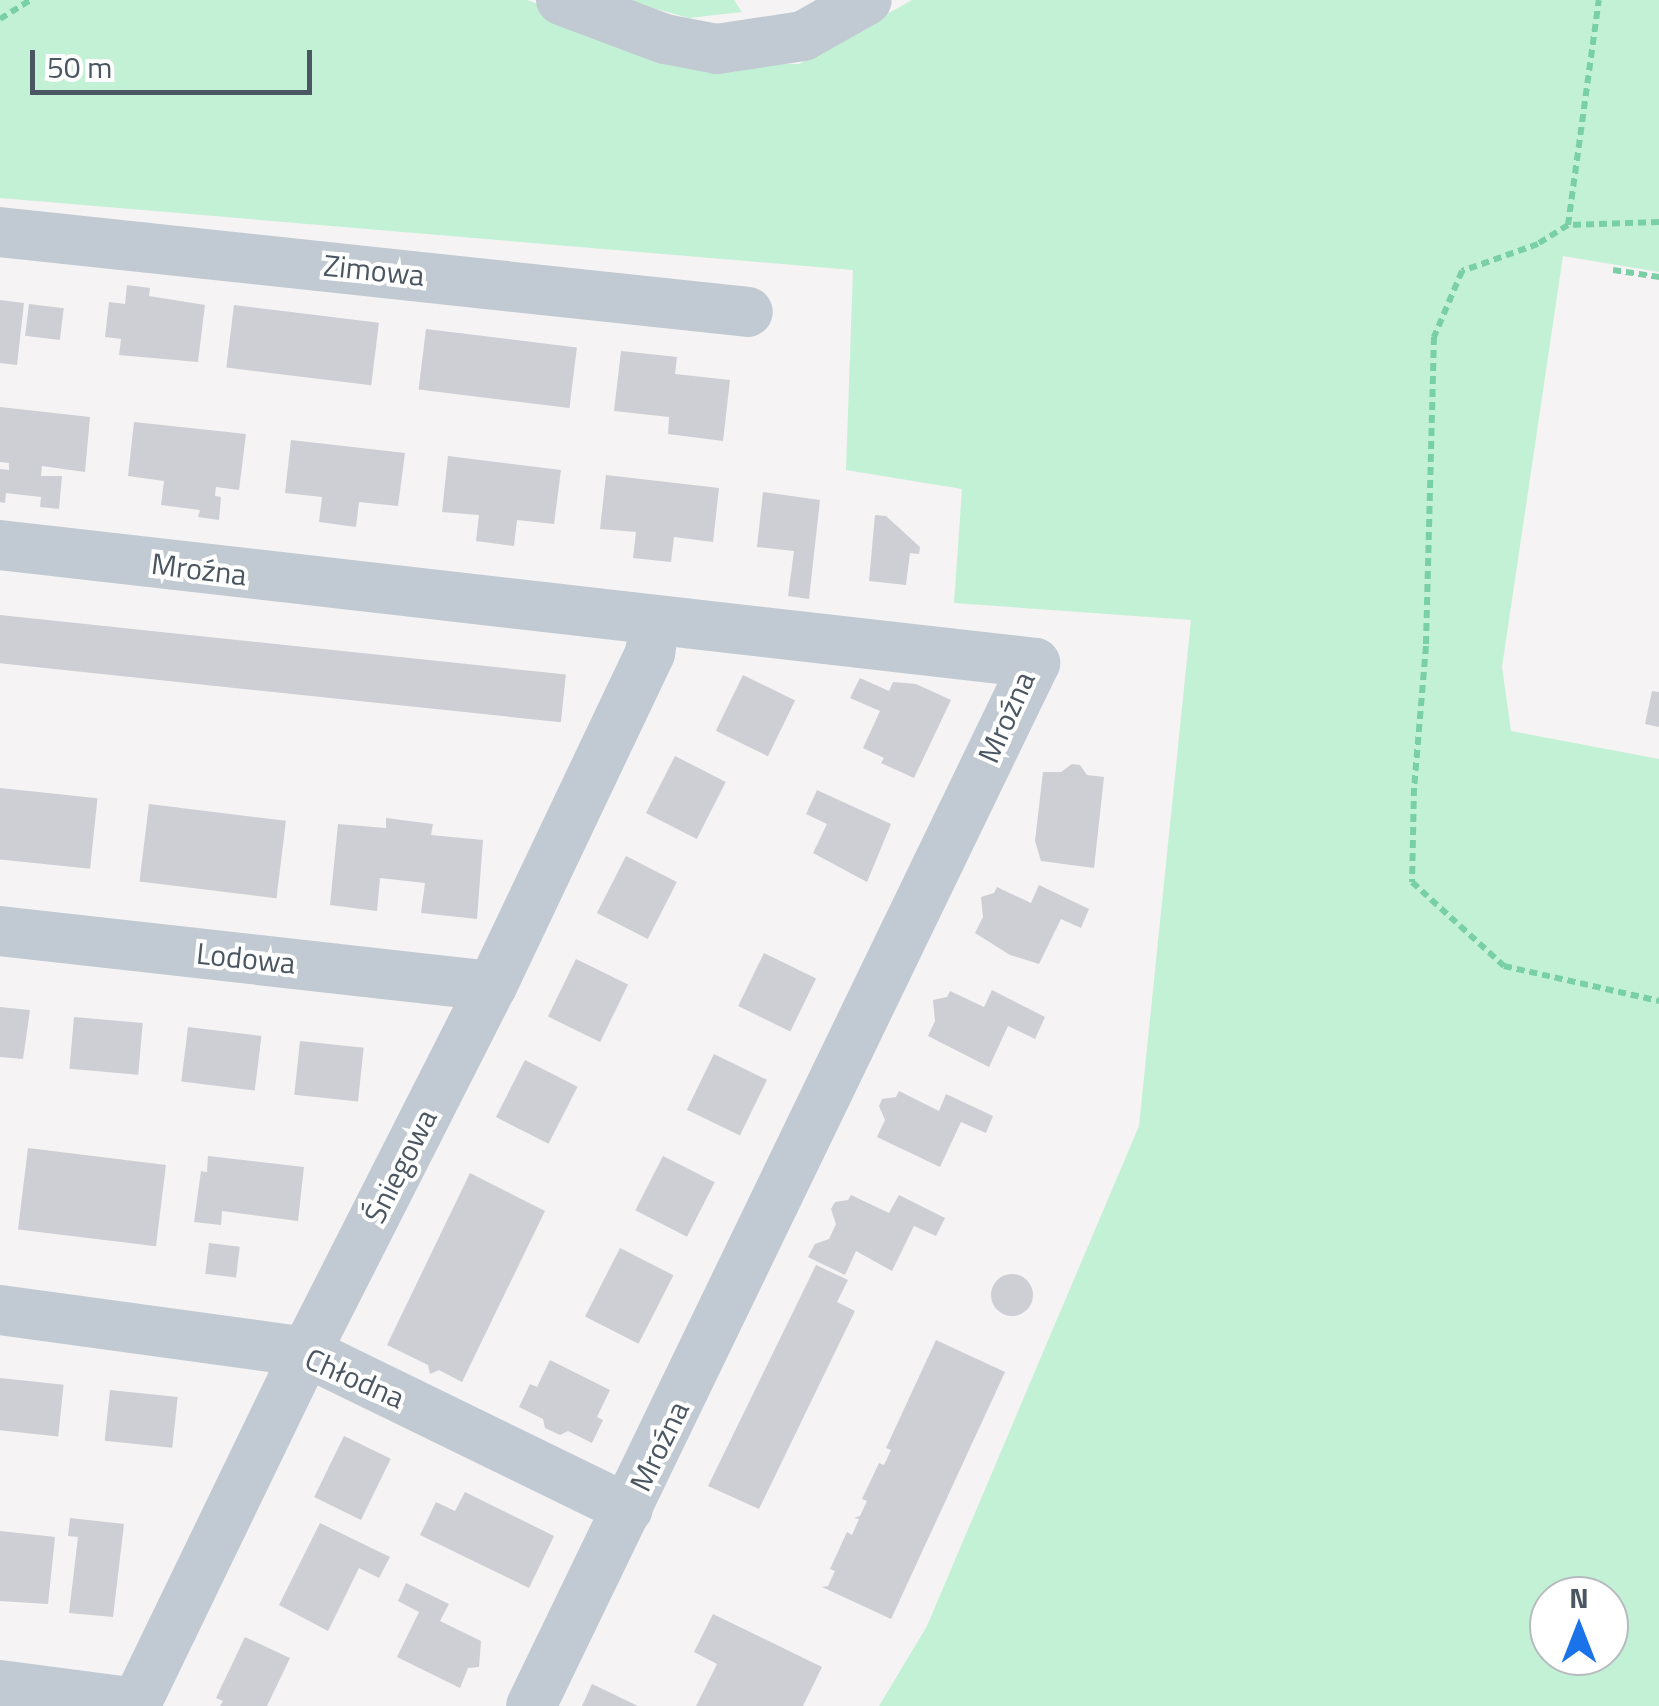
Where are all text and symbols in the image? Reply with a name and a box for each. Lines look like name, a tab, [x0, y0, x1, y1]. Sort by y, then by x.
scale bar	[35, 30, 318, 92]
text: 50 m	[47, 44, 112, 90]
street label: Zimowa	[322, 247, 426, 293]
street label: Mroźna	[149, 545, 249, 593]
street label: Mroźna	[970, 666, 1042, 768]
street label: Lodowa	[195, 935, 297, 981]
street label: Śniegowa	[356, 1103, 444, 1229]
street label: Chłodna	[300, 1340, 410, 1416]
street label: Mroźna	[622, 1395, 696, 1497]
north arrow	[1529, 1576, 1629, 1676]
text: N	[1569, 1576, 1589, 1619]

